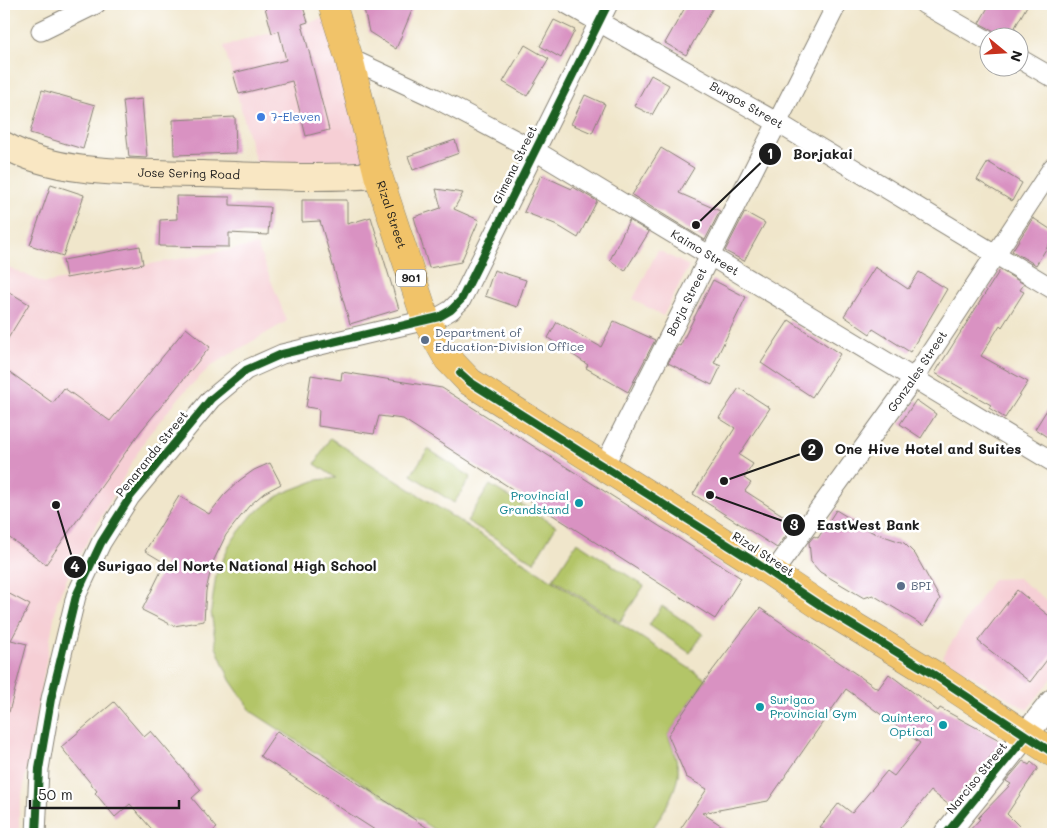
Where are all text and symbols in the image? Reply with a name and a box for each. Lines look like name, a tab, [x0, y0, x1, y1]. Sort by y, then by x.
north arrow	[980, 28, 1030, 78]
text: N	[1006, 48, 1028, 64]
street label: Burgos Street	[707, 77, 787, 131]
place label: 7-Eleven	[271, 108, 320, 124]
marker: 7-Eleven	[255, 111, 267, 123]
street label: Gimena Street	[488, 123, 540, 207]
callout: Borjakai	[758, 139, 863, 168]
text: 1	[767, 143, 773, 163]
text: Borjakai	[793, 144, 853, 163]
street label: Jose Sering Road	[138, 164, 241, 182]
street label: Rizal Street	[373, 178, 411, 250]
street label: Kaimo Street	[668, 225, 743, 279]
street label: Borja Street	[662, 265, 710, 338]
road number: 901	[396, 270, 426, 286]
place label: Department of Education-Division Office	[435, 324, 584, 354]
street label: Gonzales Street	[883, 327, 950, 415]
marker: Department of Education-Division Office	[419, 334, 431, 346]
street label: Penaranda Street	[112, 407, 191, 500]
callout: One Hive Hotel and Suites	[799, 435, 1031, 464]
text: 2	[808, 439, 816, 459]
text: One Hive Hotel and Suites	[835, 439, 1021, 458]
place label: Provincial Grandstand	[500, 487, 569, 517]
marker: Provincial Grandstand	[573, 497, 585, 509]
callout: EastWest Bank	[782, 510, 930, 539]
text: 3	[789, 514, 799, 534]
text: EastWest Bank	[816, 515, 920, 534]
street label: Rizal Street	[730, 527, 797, 579]
callout: Surigao del Norte National High School	[63, 552, 387, 581]
text: 4	[70, 556, 80, 576]
text: Surigao del Norte National High School	[97, 556, 377, 575]
place label: BPI	[911, 577, 931, 593]
marker: BPI	[895, 580, 907, 592]
place label: Surigao Provincial Gym	[770, 691, 857, 721]
marker: Surigao Provincial Gym	[754, 701, 766, 713]
place label: Quintero Optical	[881, 709, 933, 739]
marker: Quintero Optical	[937, 719, 949, 731]
street label: Narciso Street	[942, 738, 1010, 817]
scale bar	[30, 778, 179, 810]
text: 50 m	[38, 784, 73, 804]

